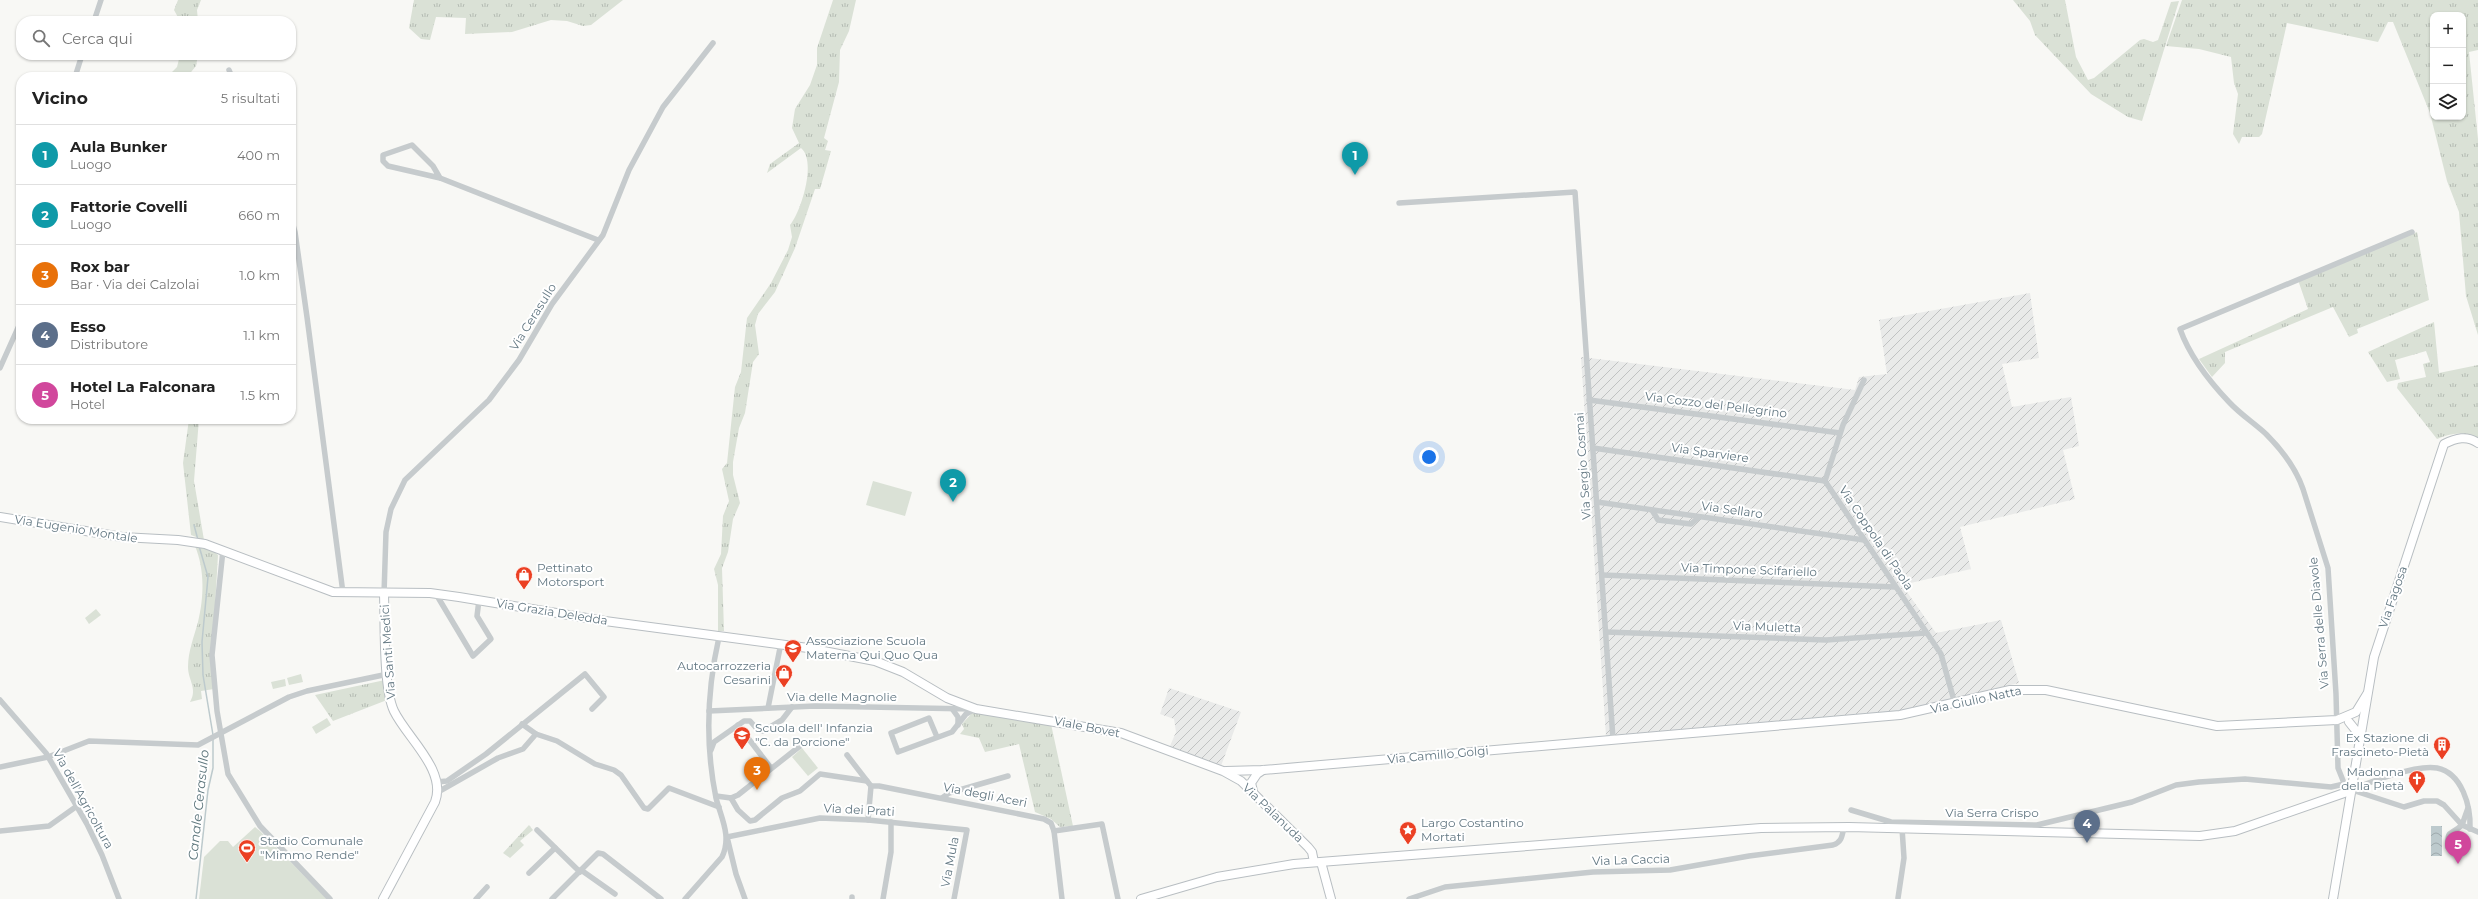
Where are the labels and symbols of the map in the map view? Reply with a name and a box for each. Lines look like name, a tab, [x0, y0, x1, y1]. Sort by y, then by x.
pin: 1	[1342, 142, 1368, 175]
street label: Via Cerasullo	[506, 280, 559, 353]
street label: Via Cozzo del Pellegrino	[1644, 388, 1788, 421]
street label: Via Sergio Cosmai	[1571, 412, 1594, 520]
street label: Via Sparviere	[1670, 440, 1750, 465]
your location	[1419, 447, 1439, 467]
pin: 2	[940, 469, 966, 502]
street label: Via Coppola di Paola	[1836, 483, 1917, 593]
street label: Via Sellaro	[1700, 498, 1764, 521]
street label: Via Eugenio Montale	[13, 511, 139, 546]
street label: Via Serra delle Diavole	[2305, 557, 2332, 690]
place label: Pettinato Motorsport	[537, 560, 604, 589]
street label: Via Timpone Scifariello	[1681, 560, 1817, 579]
street label: Via Fagosa	[2375, 564, 2410, 630]
shop icon: Pettinato Motorsport	[514, 565, 534, 590]
street label: Via Grazia Deledda	[495, 595, 609, 628]
street label: Via Santi Medici	[377, 604, 398, 700]
street label: Via Muletta	[1733, 618, 1801, 635]
place label: Associazione Scuola Materna Qui Quo Qua	[806, 633, 938, 662]
school or university icon: Associazione Scuola Materna Qui Quo Qua	[783, 638, 803, 663]
place label: Autocarrozzeria Cesarini	[677, 658, 771, 687]
shop icon: Autocarrozzeria Cesarini	[774, 663, 794, 688]
street label: Via Giulio Natta	[1929, 683, 2023, 716]
street label: Via delle Magnolie	[787, 689, 897, 704]
street label: Viale Bovet	[1053, 713, 1121, 740]
place label: Scuola dell' Infanzia "C. da Porcione"	[755, 720, 873, 749]
school or university icon: Scuola dell' Infanzia "C. da Porcione"	[732, 725, 752, 750]
place label: Ex Stazione di Frascineto-Pietà	[2331, 730, 2429, 759]
building icon: Ex Stazione di Frascineto-Pietà	[2432, 735, 2452, 760]
street label: Via Camillo Golgi	[1387, 743, 1489, 766]
street label: Via dell'Agricoltura	[50, 746, 117, 851]
water label: Canale Cerasullo	[184, 749, 212, 861]
pin: 3	[744, 757, 770, 790]
place label: Madonna della Pietà	[2341, 764, 2404, 793]
church icon: Madonna della Pietà	[2407, 769, 2427, 794]
street label: Via degli Aceri	[942, 779, 1028, 810]
street label: Via Palanuda	[1240, 780, 1307, 845]
street label: Via dei Prati	[823, 800, 895, 819]
street label: Via Serra Crispo	[1945, 805, 2039, 820]
pin: 4	[2074, 810, 2100, 843]
place label: Largo Costantino Mortati	[1421, 815, 1524, 844]
place icon: Largo Costantino Mortati	[1398, 820, 1418, 845]
pin: 5	[2445, 831, 2471, 864]
place label: Stadio Comunale "Mimmo Rende"	[260, 833, 363, 862]
street label: Via Mula	[937, 835, 962, 889]
sports icon: Stadio Comunale "Mimmo Rende"	[237, 838, 257, 863]
street label: Via La Caccia	[1592, 851, 1670, 868]

